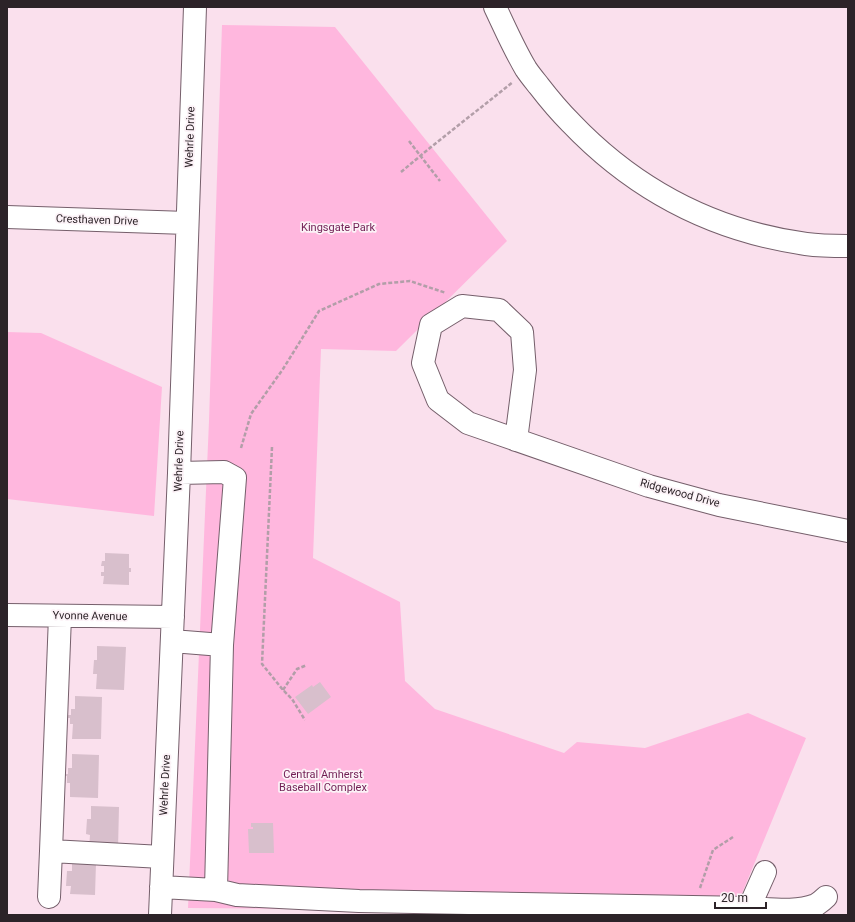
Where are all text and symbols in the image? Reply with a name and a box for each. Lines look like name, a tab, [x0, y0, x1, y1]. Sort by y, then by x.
street label: Wehrle Drive	[182, 106, 198, 168]
street label: Cresthaven Drive	[56, 212, 139, 228]
park label: Kingsgate Park	[301, 221, 375, 234]
street label: Wehrle Drive	[171, 430, 187, 492]
street label: Ridgewood Drive	[639, 476, 722, 510]
street label: Yvonne Avenue	[53, 609, 128, 623]
street label: Wehrle Drive	[157, 754, 173, 816]
park label: Central Amherst Baseball Complex	[279, 768, 367, 794]
scale bar	[715, 884, 766, 910]
text: 20 m	[721, 891, 748, 905]

